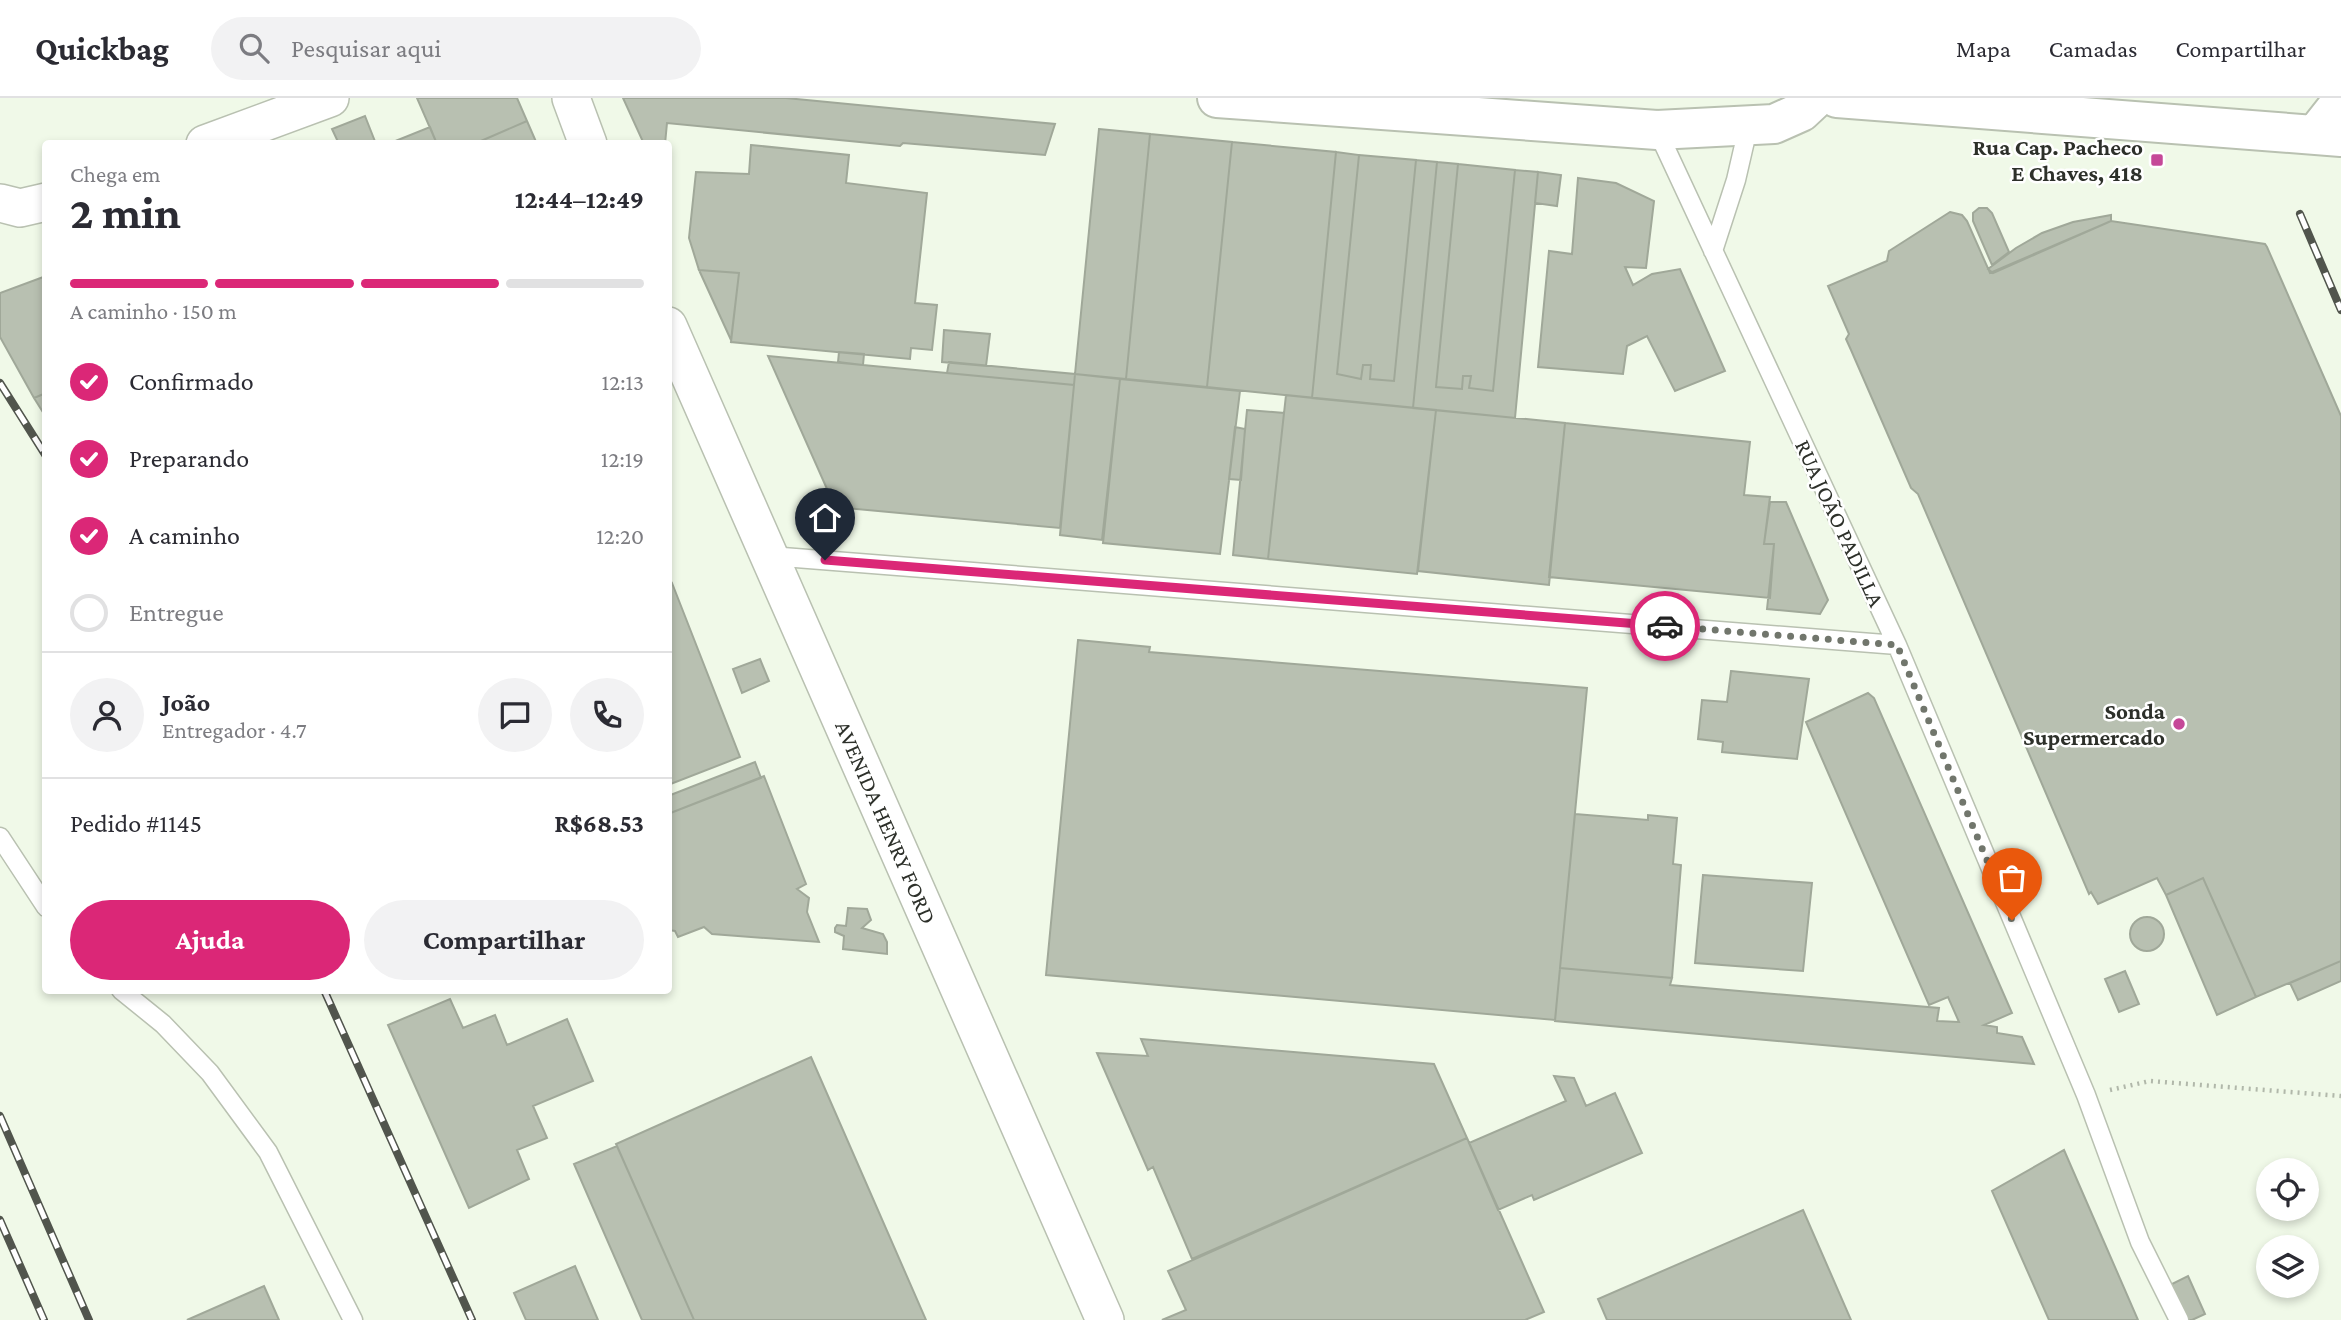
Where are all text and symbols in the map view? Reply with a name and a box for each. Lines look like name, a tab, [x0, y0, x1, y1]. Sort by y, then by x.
search box	[211, 17, 701, 80]
icon: search	[235, 29, 273, 67]
text: Quickbag	[35, 30, 169, 67]
text: Pesquisar aqui	[291, 34, 441, 63]
text: Mapa	[1956, 35, 2011, 62]
text: Camadas	[2049, 35, 2137, 62]
text: Compartilhar	[2175, 35, 2306, 62]
place label: Rua Cap. Pacheco E Chaves, 418	[1972, 134, 2143, 186]
marker: Rua Cap. Pacheco E Chaves, 418	[2149, 152, 2165, 168]
text: Chega em	[70, 161, 161, 187]
text: 12:44–12:49	[515, 185, 644, 214]
text: 2 min	[70, 187, 181, 238]
text: A caminho · 150 m	[70, 298, 237, 324]
icon: check	[70, 363, 108, 401]
text: Confirmado	[129, 367, 254, 396]
text: 12:13	[602, 369, 644, 395]
street label: RUA JOÃO PADILLA	[1790, 435, 1891, 612]
icon: check	[70, 440, 108, 478]
text: Preparando	[129, 444, 249, 473]
text: 12:19	[601, 446, 644, 472]
pin	[795, 488, 855, 560]
icon: home	[806, 499, 844, 537]
icon: check	[70, 517, 108, 555]
text: A caminho	[129, 521, 240, 550]
text: 12:20	[596, 523, 644, 549]
courier	[1630, 591, 1700, 661]
text: Entregue	[129, 598, 224, 627]
icon: car	[1646, 607, 1684, 645]
button: person	[70, 678, 144, 752]
button: chat	[478, 678, 552, 752]
button: phone	[570, 678, 644, 752]
text: João	[162, 688, 210, 717]
place label: Sonda Supermercado	[2023, 698, 2166, 750]
marker: Sonda Supermercado	[2171, 716, 2187, 732]
text: Entregador · 4.7	[162, 717, 307, 743]
street label: AVENIDA HENRY FORD	[830, 717, 942, 928]
text: Pedido #1145	[70, 809, 202, 838]
text: R$68.53	[554, 809, 644, 838]
pin	[1982, 848, 2042, 920]
icon: bag	[1993, 859, 2031, 897]
button: Ajuda	[70, 900, 350, 980]
button: Compartilhar	[364, 900, 644, 980]
map controls	[2256, 1158, 2319, 1298]
button: locate	[2256, 1158, 2319, 1221]
button: layers	[2256, 1235, 2319, 1298]

